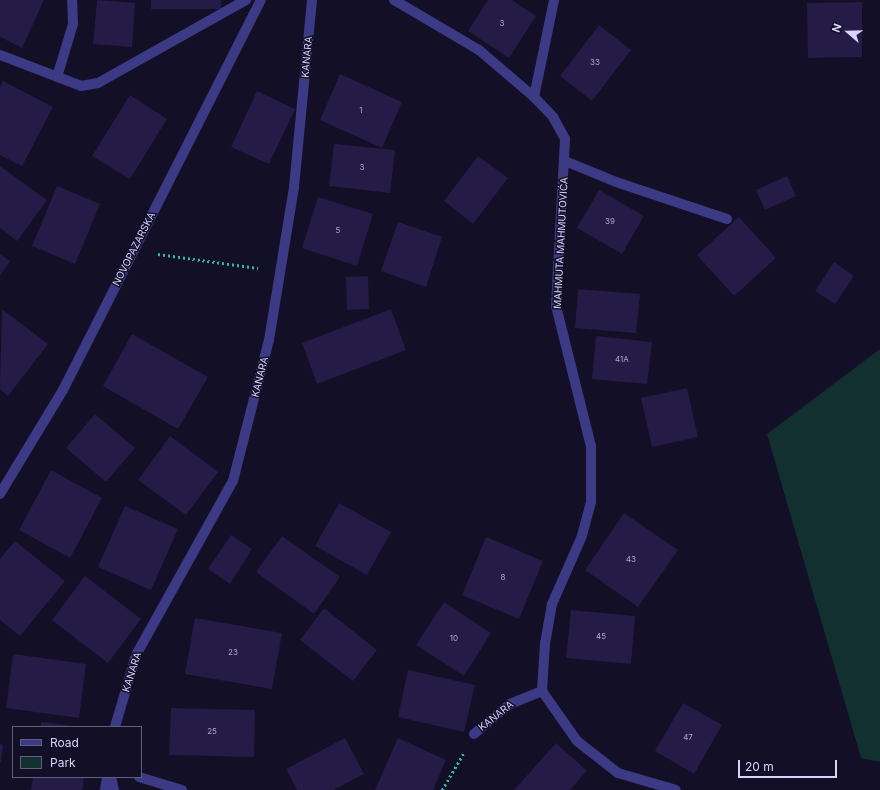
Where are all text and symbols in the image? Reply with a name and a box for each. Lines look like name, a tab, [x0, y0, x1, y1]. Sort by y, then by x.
north arrow	[828, 12, 868, 52]
house number: 3	[500, 19, 504, 29]
text: N	[829, 22, 845, 34]
street label: KANARA	[299, 36, 315, 78]
house number: 33	[590, 58, 600, 68]
house number: 1	[359, 106, 363, 116]
house number: 3	[360, 163, 364, 173]
street label: MAHMUTA MAHMUTOVIĆA	[552, 177, 570, 309]
street label: NOVOPAZARSKA	[110, 210, 158, 288]
house number: 39	[605, 217, 615, 227]
house number: 5	[336, 226, 340, 236]
street label: KANARA	[249, 355, 271, 399]
house number: 41A	[615, 355, 629, 365]
house number: 43	[626, 555, 636, 565]
house number: 8	[501, 573, 505, 583]
house number: 45	[596, 632, 606, 642]
house number: 10	[450, 634, 458, 644]
house number: 23	[228, 648, 238, 658]
street label: KANARA	[120, 650, 144, 694]
street label: KANARA	[476, 699, 516, 733]
legend	[12, 726, 142, 778]
house number: 25	[207, 727, 217, 737]
house number: 47	[683, 733, 693, 743]
text: Road	[50, 735, 79, 750]
scale bar	[740, 752, 839, 778]
text: Park	[50, 755, 76, 770]
text: 20 m	[745, 759, 774, 774]

